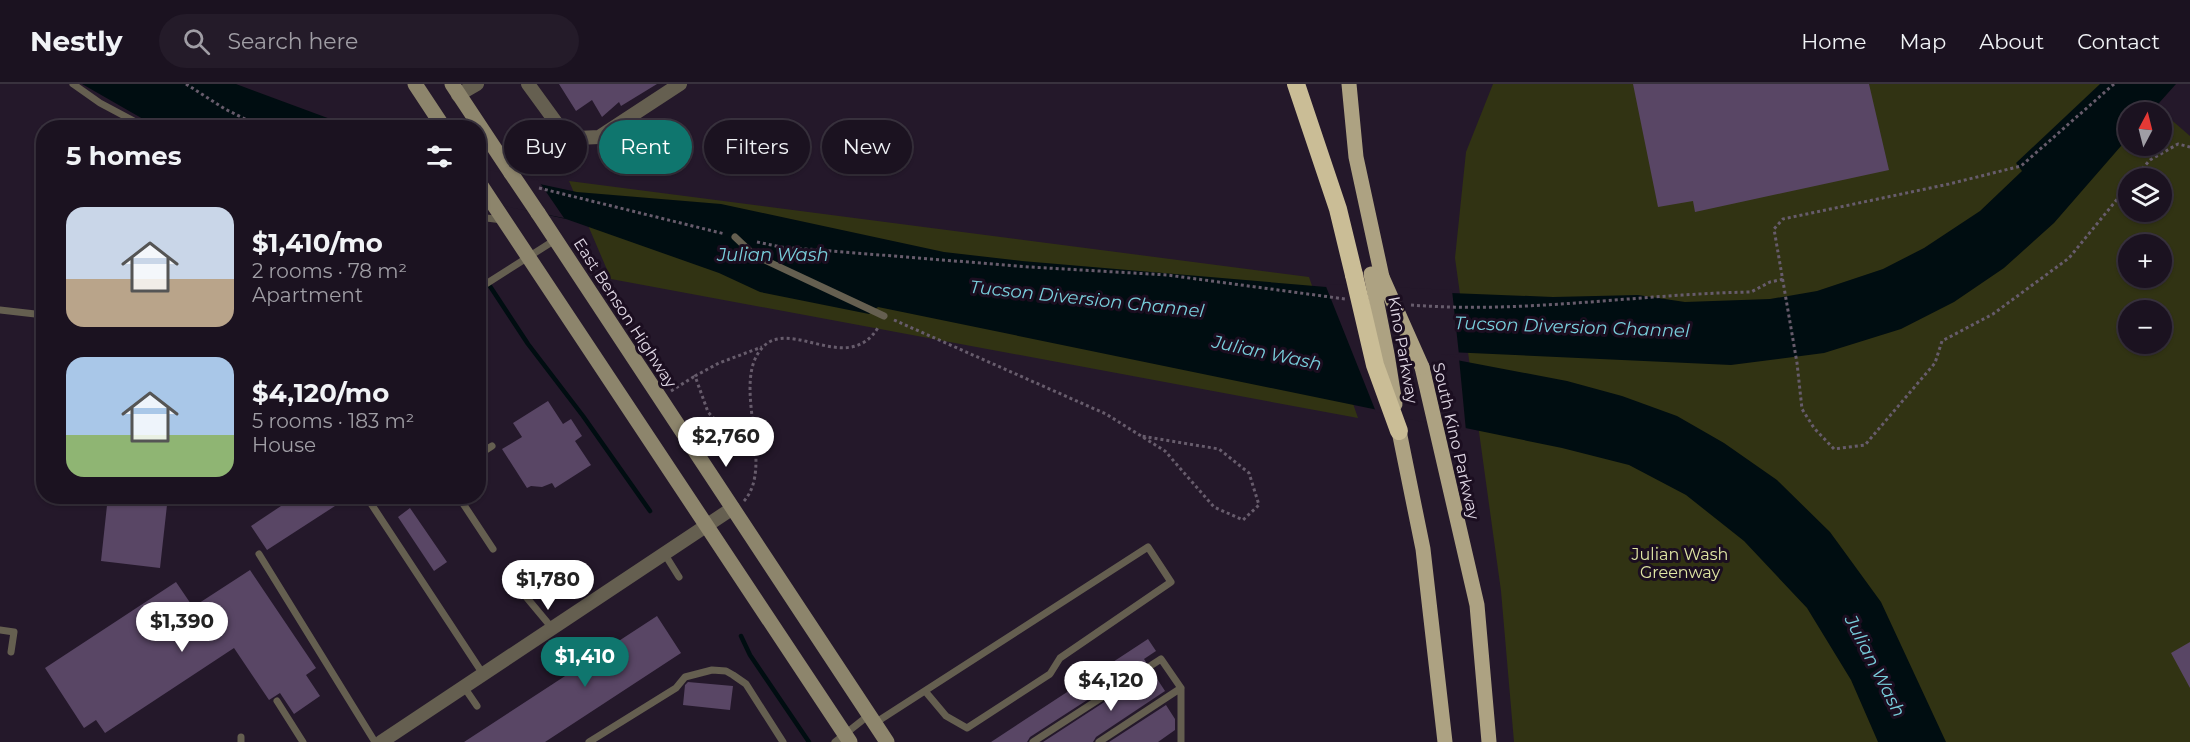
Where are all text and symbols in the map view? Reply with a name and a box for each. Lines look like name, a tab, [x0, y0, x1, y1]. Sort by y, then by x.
search box	[159, 14, 579, 68]
text: Nestly	[30, 24, 123, 58]
icon: search	[180, 25, 213, 58]
text: Search here	[228, 28, 358, 55]
text: Home	[1801, 29, 1866, 54]
text: Map	[1899, 29, 1946, 54]
text: About	[1979, 29, 2044, 54]
text: Contact	[2077, 29, 2160, 54]
north arrow	[2118, 102, 2172, 156]
map controls	[2118, 102, 2172, 354]
chip: Buy	[504, 120, 587, 174]
chip: Rent	[599, 120, 692, 174]
chip: Filters	[704, 120, 810, 174]
chip: New	[822, 120, 912, 174]
text: 5 homes	[66, 140, 182, 172]
icon: filters	[423, 140, 456, 173]
button: layers	[2118, 168, 2172, 222]
text: $1,410/mo	[252, 227, 383, 259]
icon: home	[114, 231, 186, 303]
button: +	[2118, 234, 2172, 288]
street label: East Benson Highway	[570, 235, 681, 392]
water label: Julian Wash	[716, 244, 829, 266]
text: 2 rooms · 78 m²	[252, 259, 407, 283]
water label: Tucson Diversion Channel	[969, 276, 1205, 322]
text: Apartment	[252, 283, 363, 307]
street label: Kino Parkway	[1384, 295, 1422, 405]
button: −	[2118, 300, 2172, 354]
water label: Tucson Diversion Channel	[1454, 312, 1690, 342]
water label: Julian Wash	[1209, 330, 1324, 375]
street label: South Kino Parkway	[1429, 361, 1483, 522]
text: $4,120/mo	[252, 377, 389, 409]
icon: home	[114, 381, 186, 453]
text: 5 rooms · 183 m²	[252, 409, 414, 433]
pin: $2,760	[677, 417, 775, 468]
text: $2,760	[692, 424, 760, 448]
text: House	[252, 433, 316, 457]
park label: Julian Wash Greenway	[1631, 545, 1728, 582]
pin: $1,780	[499, 560, 597, 611]
text: $1,780	[516, 567, 580, 591]
pin: $1,390	[133, 602, 231, 653]
text: $1,390	[150, 609, 214, 633]
water label: Julian Wash	[1839, 610, 1910, 721]
pin: $1,410	[536, 637, 634, 688]
text: $1,410	[555, 644, 615, 668]
pin: $4,120	[1062, 661, 1160, 712]
text: $4,120	[1078, 668, 1144, 692]

